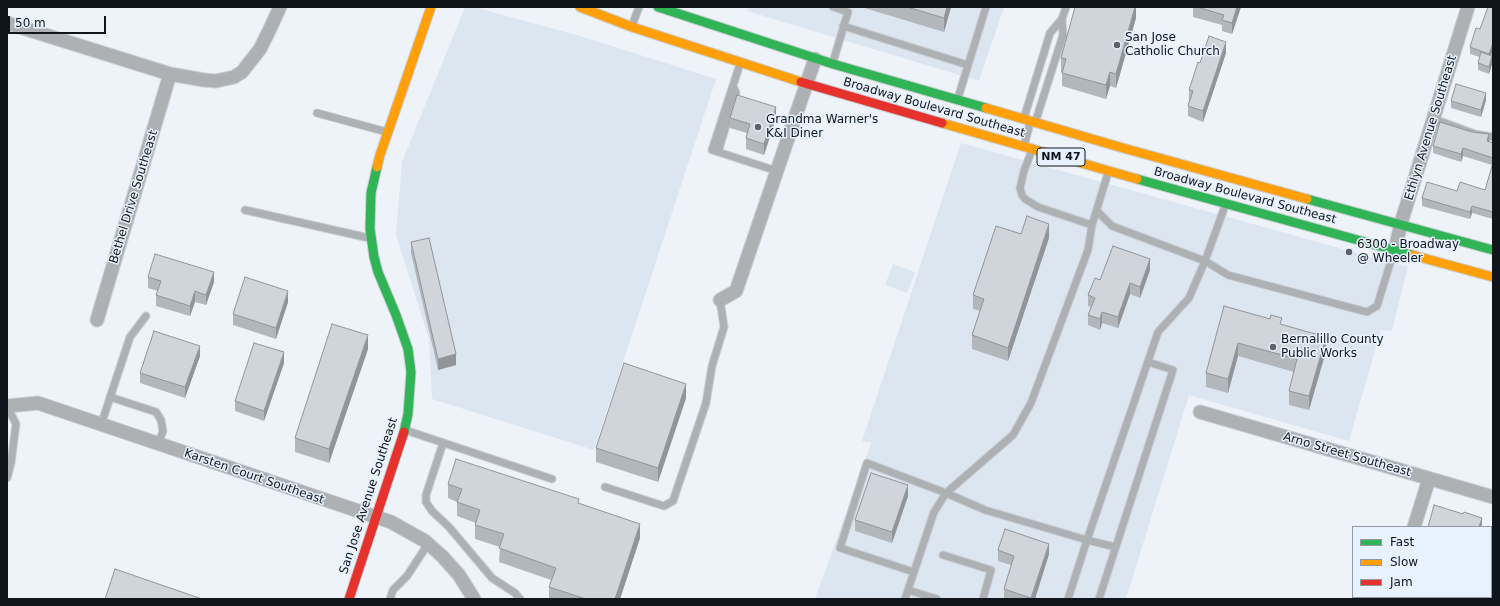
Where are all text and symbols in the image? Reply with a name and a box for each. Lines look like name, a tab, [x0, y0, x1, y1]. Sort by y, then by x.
scale bar	[10, 8, 108, 34]
text: 50 m	[15, 16, 46, 30]
place label: San Jose Catholic Church	[1125, 31, 1220, 59]
marker: San Jose Catholic Church	[1112, 40, 1122, 50]
street label: Ethlyn Avenue Southeast	[1402, 54, 1460, 202]
street label: Broadway Boulevard Southeast	[841, 75, 1027, 141]
place label: Grandma Warner's K&I Diner	[766, 113, 878, 141]
marker: Grandma Warner's K&I Diner	[753, 122, 763, 132]
street label: Bethel Drive Southeast	[107, 129, 161, 265]
road number: NM 47	[1037, 148, 1085, 166]
street label: Broadway Boulevard Southeast	[1152, 165, 1338, 227]
place label: 6300 - Broadway @ Wheeler	[1357, 238, 1459, 266]
marker: 6300 - Broadway @ Wheeler	[1344, 247, 1354, 257]
place label: Bernalillo County Public Works	[1281, 333, 1384, 361]
marker: Bernalillo County Public Works	[1268, 342, 1278, 352]
street label: San Jose Avenue Southeast	[337, 416, 401, 576]
street label: Arno Street Southeast	[1281, 430, 1413, 480]
street label: Karsten Court Southeast	[182, 446, 326, 508]
legend	[1352, 526, 1492, 598]
text: Fast	[1390, 535, 1414, 549]
text: Slow	[1390, 555, 1418, 569]
text: Jam	[1390, 575, 1413, 589]

